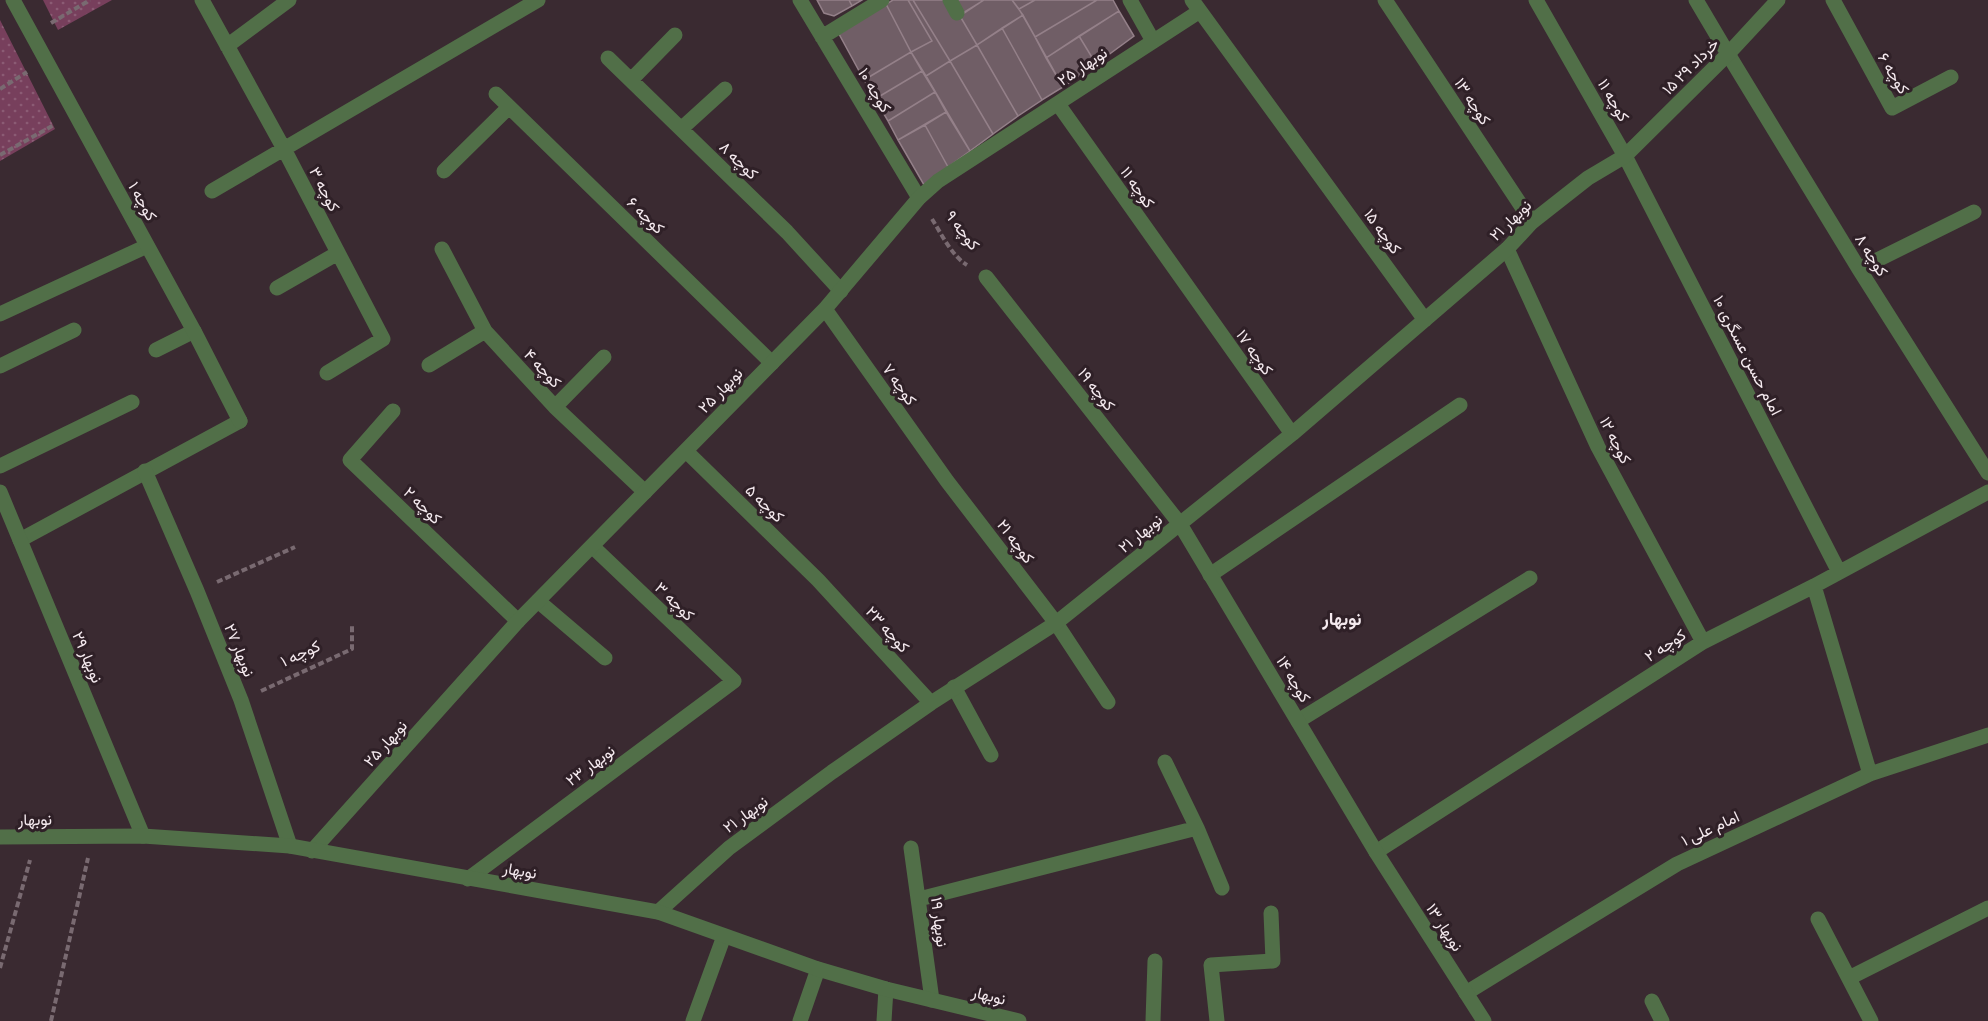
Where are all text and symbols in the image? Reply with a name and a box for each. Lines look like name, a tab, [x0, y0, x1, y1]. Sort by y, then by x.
street label: ۱۵ خرداد ۲۹	[1658, 34, 1724, 99]
street label: نوبهار ۲۵	[1054, 43, 1111, 91]
street label: کوچه ۶	[1872, 49, 1913, 98]
street label: کوچه ۱۰	[852, 65, 895, 117]
street label: کوچه ۱۳	[1449, 74, 1495, 129]
street label: کوچه ۱۱	[1592, 75, 1633, 126]
street label: کوچه ۸	[714, 137, 762, 185]
street label: کوچه ۱۱	[1115, 163, 1159, 213]
street label: کوچه ۳	[304, 164, 344, 216]
street label: کوچه ۱	[122, 178, 161, 225]
street label: کوچه ۶	[622, 193, 668, 239]
street label: نوبهار ۲۱	[1485, 196, 1536, 246]
street label: کوچه ۱۵	[1358, 205, 1405, 259]
street label: کوچه ۹	[940, 207, 984, 255]
street label: کوچه ۸	[1850, 231, 1892, 281]
street label: امام حسن عسگری ۱۰	[1708, 292, 1786, 419]
street label: کوچه ۱۷	[1231, 326, 1277, 380]
street label: کوچه ۴	[518, 345, 565, 393]
street label: کوچه ۷	[877, 360, 921, 410]
street label: نوبهار ۲۵	[694, 364, 747, 418]
street label: کوچه ۱۹	[1072, 364, 1119, 416]
street label: کوچه ۱۲	[1594, 414, 1635, 468]
street label: کوچه ۵	[740, 480, 788, 528]
street label: کوچه ۲	[398, 483, 446, 529]
street label: نوبهار ۲۱	[1115, 510, 1167, 558]
street label: کوچه ۲۱	[991, 516, 1038, 568]
street label: کوچه ۳	[650, 578, 698, 626]
street label: کوچه ۲۳	[860, 602, 913, 658]
district label: نوبهار	[1321, 608, 1362, 630]
street label: نوبهار ۲۷	[219, 621, 259, 680]
street label: کوچه ۲	[1641, 625, 1691, 667]
street label: نوبهار ۲۹	[67, 629, 107, 686]
street label: کوچه ۱	[277, 636, 324, 673]
street label: کوچه ۱۴	[1271, 653, 1315, 707]
street label: نوبهار ۲۵	[360, 716, 412, 771]
street label: نوبهار ۲۳	[562, 741, 619, 791]
street label: نوبهار ۲۱	[719, 792, 772, 838]
street label: امام علی ۱	[1678, 807, 1743, 851]
street label: نوبهار	[17, 810, 52, 830]
street label: نوبهار	[500, 858, 538, 884]
street label: نوبهار ۱۹	[926, 896, 952, 948]
street label: نوبهار ۱۳	[1421, 900, 1467, 955]
street label: نوبهار	[969, 982, 1008, 1010]

